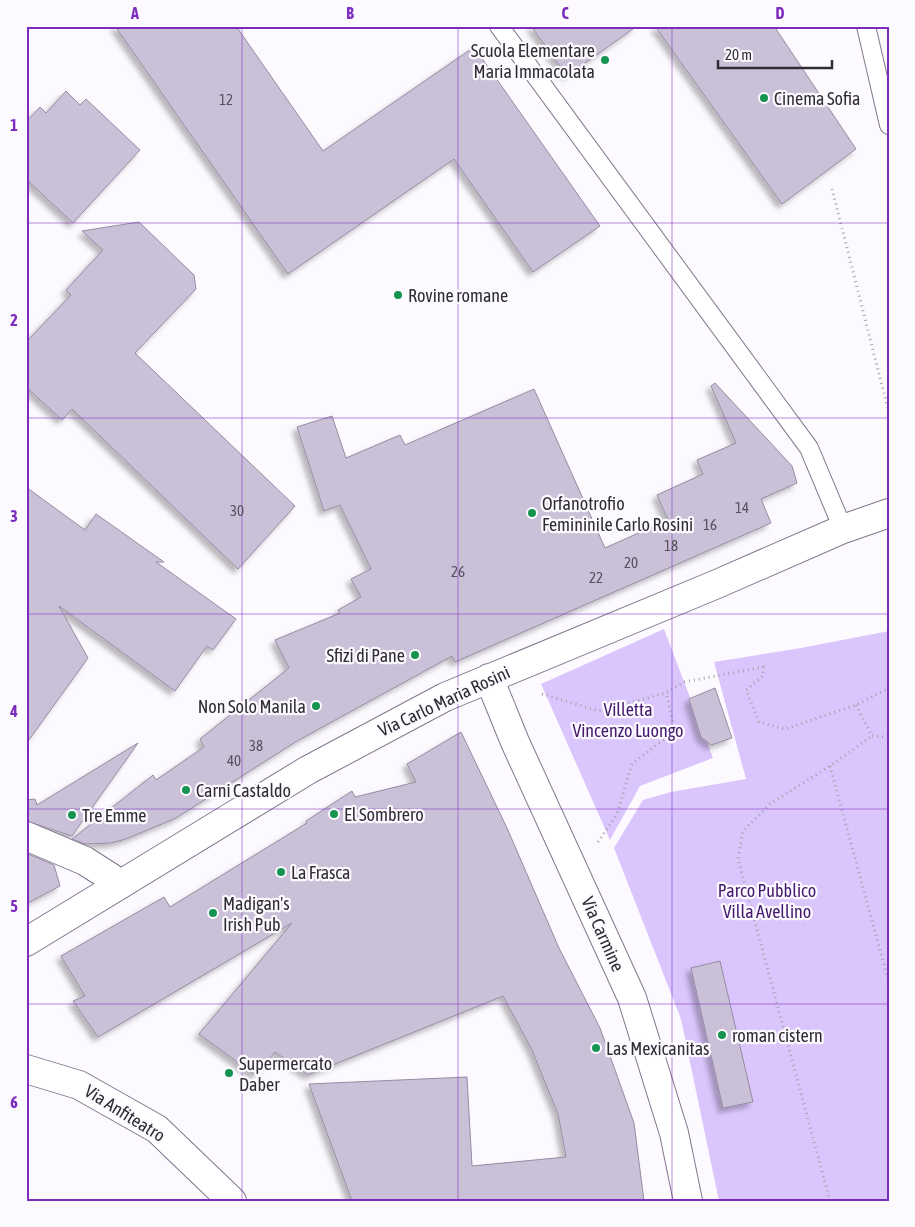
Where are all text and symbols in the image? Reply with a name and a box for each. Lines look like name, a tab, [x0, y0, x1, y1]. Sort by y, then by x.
text: A	[130, 4, 139, 22]
text: B	[346, 4, 354, 22]
text: C	[561, 4, 569, 22]
text: D	[776, 4, 785, 22]
scale bar	[718, 38, 831, 70]
place label: Scuola Elementare Maria Immacolata	[471, 40, 595, 82]
text: 20 m	[725, 46, 752, 63]
marker: Scuola Elementare Maria Immacolata	[599, 54, 611, 66]
place label: Cinema Sofia	[774, 88, 860, 109]
house number: 12	[219, 91, 233, 108]
marker: Cinema Sofia	[758, 92, 770, 104]
text: 1	[10, 116, 18, 134]
place label: Rovine romane	[408, 285, 508, 306]
marker: Rovine romane	[392, 289, 404, 301]
text: 2	[10, 311, 18, 329]
place label: Orfanotrofio Femininile Carlo Rosini	[542, 493, 693, 535]
house number: 14	[735, 499, 749, 516]
house number: 30	[230, 502, 244, 519]
text: 3	[10, 507, 18, 525]
marker: Orfanotrofio Femininile Carlo Rosini	[526, 507, 538, 519]
house number: 16	[703, 516, 717, 533]
house number: 18	[664, 537, 678, 554]
house number: 20	[624, 554, 638, 571]
house number: 26	[451, 563, 465, 580]
house number: 22	[589, 569, 603, 586]
place label: Sfizi di Pane	[326, 645, 405, 666]
marker: Sfizi di Pane	[409, 649, 421, 661]
street label: Via Carlo Maria Rosini	[375, 661, 513, 741]
place label: Non Solo Manila	[198, 696, 306, 717]
park label: Villetta Vincenzo Luongo	[572, 699, 684, 741]
marker: Non Solo Manila	[310, 700, 322, 712]
text: 4	[9, 702, 18, 720]
house number: 38	[249, 737, 263, 754]
house number: 40	[227, 752, 241, 769]
place label: Carni Castaldo	[196, 780, 291, 801]
marker: Carni Castaldo	[180, 784, 192, 796]
place label: El Sombrero	[344, 804, 424, 825]
place label: Tre Emme	[82, 805, 147, 826]
marker: El Sombrero	[328, 808, 340, 820]
marker: Tre Emme	[66, 809, 78, 821]
place label: La Frasca	[291, 862, 350, 883]
marker: La Frasca	[275, 866, 287, 878]
park label: Parco Pubblico Villa Avellino	[718, 880, 816, 922]
place label: Madigan's Irish Pub	[223, 893, 290, 935]
street label: Via Carmine	[577, 893, 629, 975]
text: 5	[10, 897, 18, 915]
marker: Madigan's Irish Pub	[207, 907, 219, 919]
place label: roman cistern	[732, 1025, 823, 1046]
marker: roman cistern	[716, 1029, 728, 1041]
place label: Las Mexicanitas	[606, 1038, 709, 1059]
marker: Las Mexicanitas	[590, 1042, 602, 1054]
place label: Supermercato Daber	[239, 1053, 332, 1095]
marker: Supermercato Daber	[223, 1067, 235, 1079]
street label: Via Anfiteatro	[81, 1080, 169, 1146]
text: 6	[10, 1093, 18, 1111]

